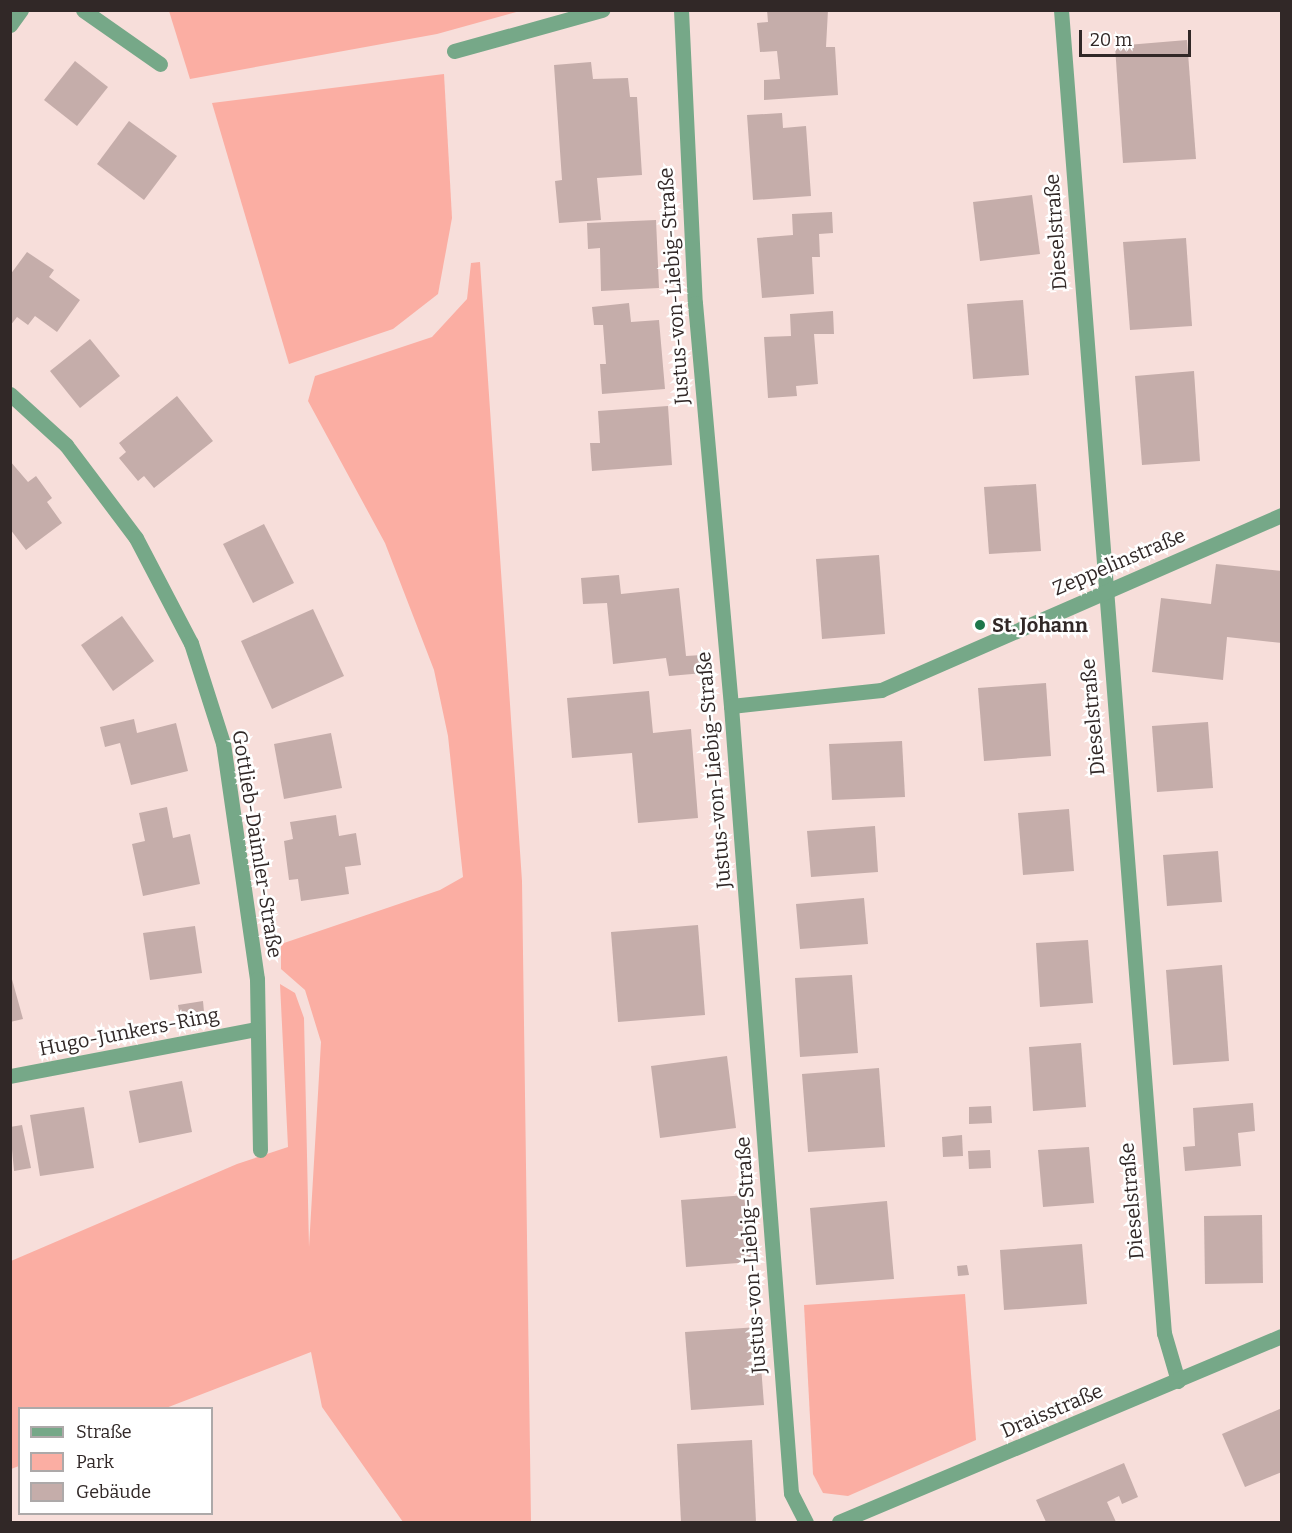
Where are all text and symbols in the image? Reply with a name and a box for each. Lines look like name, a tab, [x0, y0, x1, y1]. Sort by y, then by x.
scale bar	[1082, 18, 1194, 56]
text: 20 m	[1090, 29, 1132, 51]
street label: Justus-von-Liebig-Straße	[654, 167, 694, 405]
street label: Dieselstraße	[1040, 173, 1072, 291]
street label: Zeppelinstraße	[1049, 523, 1189, 601]
place label: St. Johann	[992, 613, 1088, 637]
marker: St. Johann	[973, 618, 987, 632]
street label: Justus-von-Liebig-Straße	[692, 651, 736, 889]
street label: Dieselstraße	[1076, 658, 1110, 776]
street label: Gottlieb-Daimler-Straße	[227, 728, 287, 960]
street label: Hugo-Junkers-Ring	[37, 1003, 221, 1061]
street label: Justus-von-Liebig-Straße	[731, 1136, 771, 1374]
street label: Dieselstraße	[1115, 1142, 1149, 1260]
street label: Draisstraße	[997, 1379, 1107, 1443]
legend	[18, 1407, 213, 1515]
text: Straße	[76, 1421, 132, 1443]
text: Park	[76, 1451, 114, 1473]
text: Gebäude	[76, 1481, 151, 1503]

